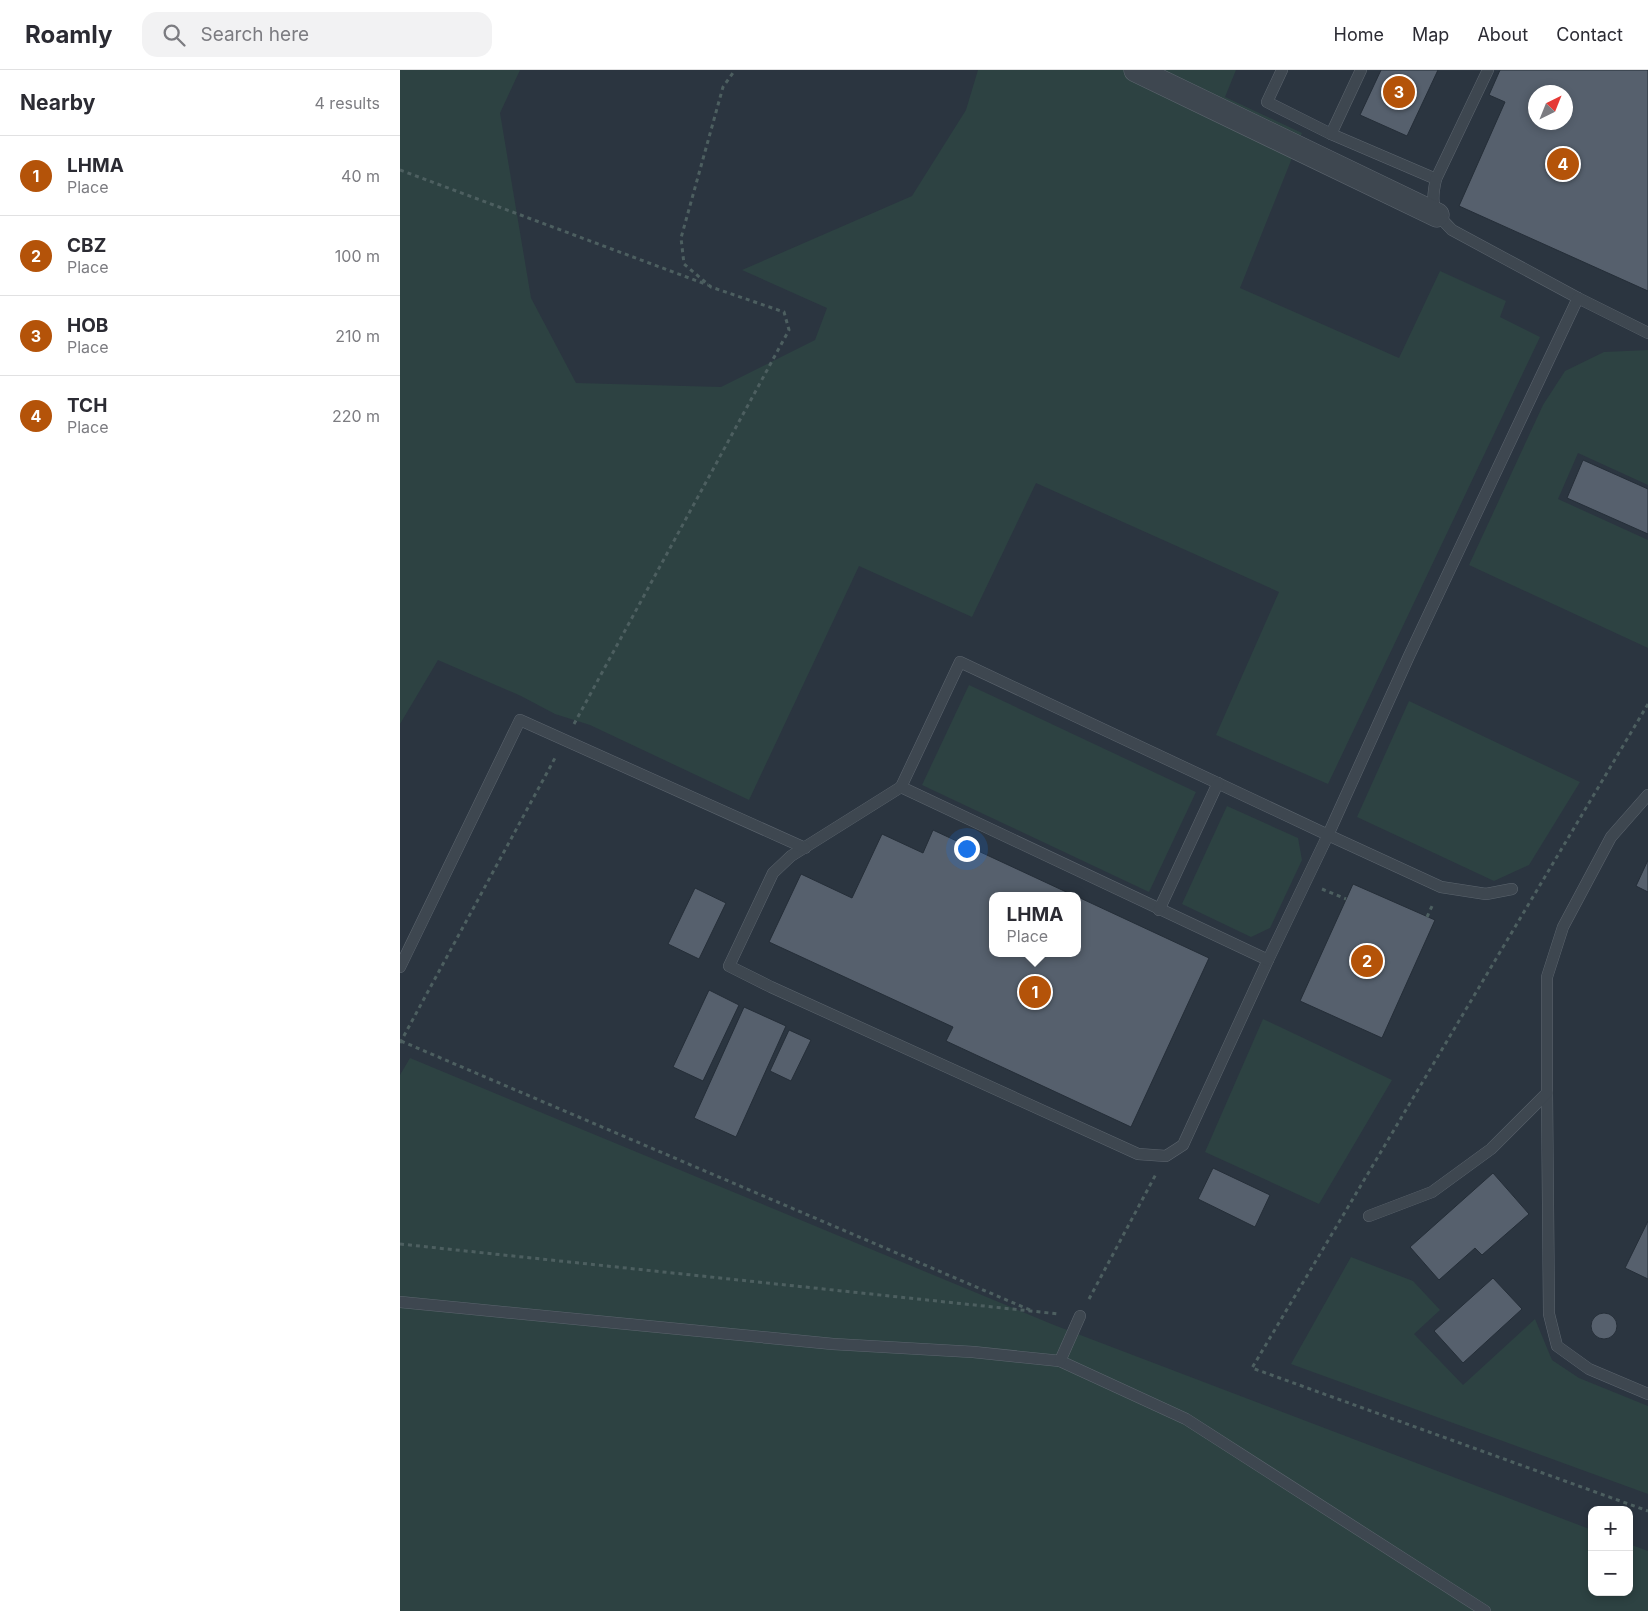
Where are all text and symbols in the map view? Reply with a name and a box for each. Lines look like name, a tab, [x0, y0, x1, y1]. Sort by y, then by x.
search box	[142, 12, 492, 57]
text: Roamly	[25, 20, 112, 49]
icon: search	[160, 21, 188, 49]
text: Search here	[200, 23, 309, 46]
text: Home	[1334, 24, 1384, 45]
text: Map	[1412, 24, 1449, 45]
text: About	[1477, 24, 1528, 45]
text: Contact	[1556, 24, 1623, 45]
pin: 3	[1383, 73, 1415, 111]
north arrow	[1528, 85, 1573, 130]
text: Nearby	[20, 90, 95, 115]
text: 4 results	[315, 93, 380, 113]
pin: 4	[1547, 145, 1579, 183]
text: LHMA	[67, 154, 124, 177]
text: 1	[33, 166, 39, 186]
text: 40 m	[341, 166, 380, 186]
text: Place	[67, 177, 109, 197]
text: CBZ	[67, 234, 106, 257]
text: 2	[31, 246, 41, 266]
text: 100 m	[335, 246, 380, 266]
text: Place	[67, 257, 109, 277]
text: HOB	[67, 314, 108, 337]
text: 3	[31, 326, 41, 346]
text: 210 m	[335, 326, 380, 346]
text: Place	[67, 337, 109, 357]
text: TCH	[67, 394, 107, 417]
text: 4	[31, 406, 41, 426]
text: 220 m	[332, 406, 380, 426]
text: Place	[67, 417, 109, 437]
your location	[954, 836, 980, 862]
popup	[989, 892, 1081, 957]
text: LHMA	[1007, 903, 1063, 926]
text: Place	[1007, 926, 1048, 946]
pin: 2	[1351, 942, 1383, 980]
pin: 1	[1019, 973, 1051, 1011]
map controls	[1588, 1506, 1633, 1596]
button: +	[1588, 1506, 1633, 1551]
button: −	[1588, 1551, 1633, 1596]

